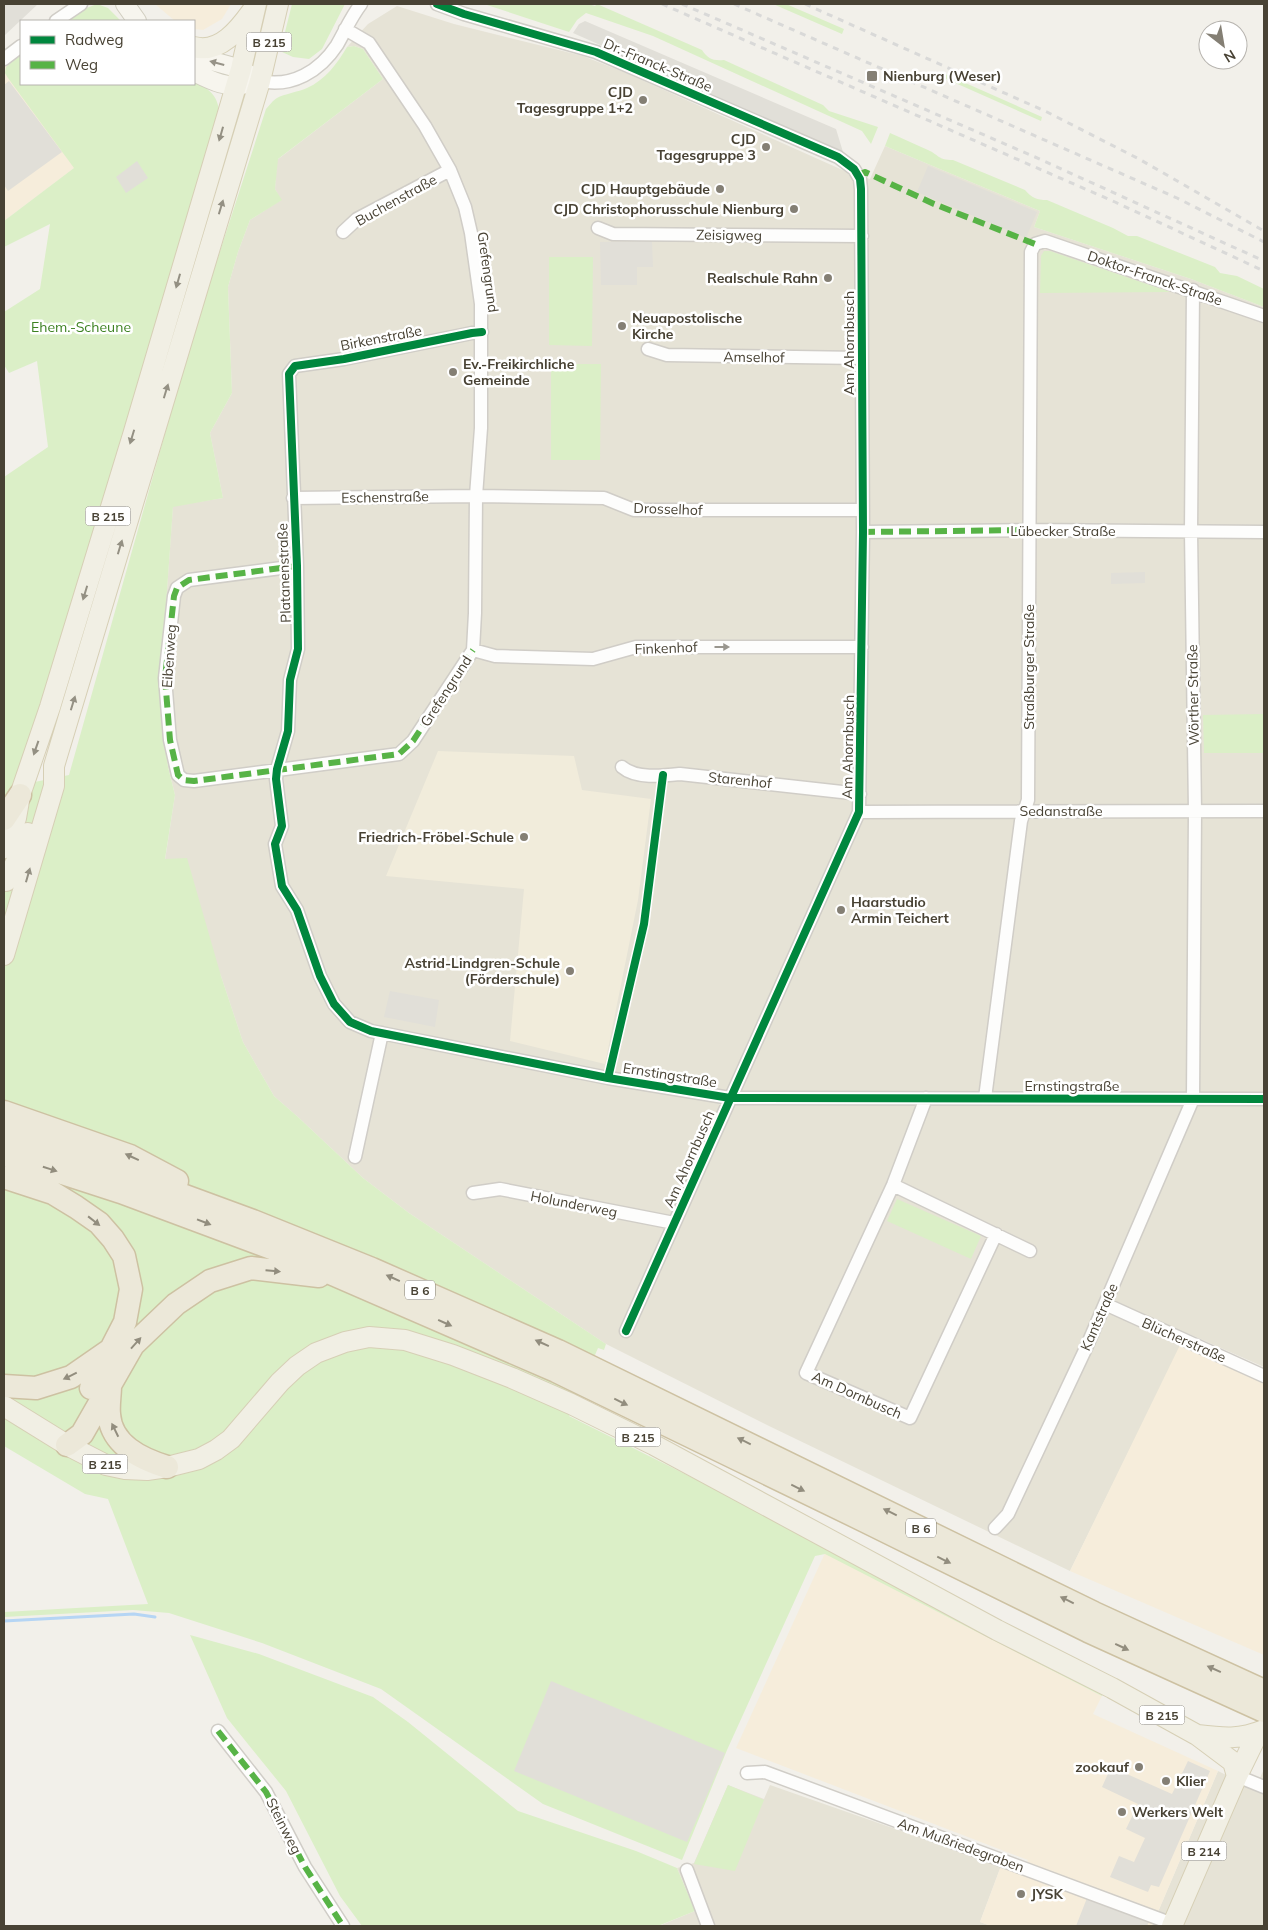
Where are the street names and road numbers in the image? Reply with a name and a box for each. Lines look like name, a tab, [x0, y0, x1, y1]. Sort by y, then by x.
road number: B 215	[246, 32, 292, 52]
street label: Dr.-Franck-Straße	[601, 34, 715, 96]
street label: Buchenstraße	[352, 170, 440, 230]
street label: Zeisigweg	[696, 225, 762, 245]
street label: Grefengrund	[473, 230, 503, 314]
street label: Doktor-Franck-Straße	[1085, 246, 1225, 310]
street label: Am Ahornbusch	[840, 291, 858, 395]
street label: Birkenstraße	[339, 321, 423, 355]
street label: Amselhof	[723, 347, 785, 367]
street label: Eschenstraße	[341, 487, 429, 507]
street label: Drosselhof	[633, 499, 703, 519]
road number: B 215	[86, 506, 130, 526]
street label: Lübecker Straße	[1010, 522, 1116, 540]
street label: Platanenstraße	[273, 523, 295, 623]
street label: Straßburger Straße	[1020, 604, 1038, 730]
street label: Eibenweg	[158, 624, 180, 688]
street label: Finkenhof	[634, 638, 698, 658]
street label: Wörther Straße	[1183, 644, 1203, 746]
street label: Grefengrund	[416, 652, 476, 730]
street label: Am Ahornbusch	[838, 695, 858, 799]
street label: Starenhof	[707, 768, 773, 792]
street label: Sedanstraße	[1019, 802, 1103, 820]
street label: Ernstingstraße	[622, 1059, 718, 1091]
street label: Ernstingstraße	[1025, 1077, 1119, 1095]
street label: Am Ahornbusch	[660, 1108, 718, 1210]
street label: Holunderweg	[529, 1187, 619, 1221]
road number: B 6	[405, 1280, 435, 1300]
street label: Kantstraße	[1076, 1280, 1122, 1354]
street label: Blücherstraße	[1139, 1313, 1229, 1367]
street label: Am Dornbusch	[809, 1367, 905, 1423]
road number: B 215	[616, 1428, 660, 1446]
road number: B 215	[82, 1455, 128, 1474]
road number: B 6	[906, 1519, 936, 1538]
road number: B 215	[1140, 1706, 1184, 1724]
street label: Steinweg	[262, 1795, 306, 1857]
street label: Am Mußriedegraben	[895, 1814, 1027, 1876]
road number: B 214	[1182, 1842, 1226, 1860]

